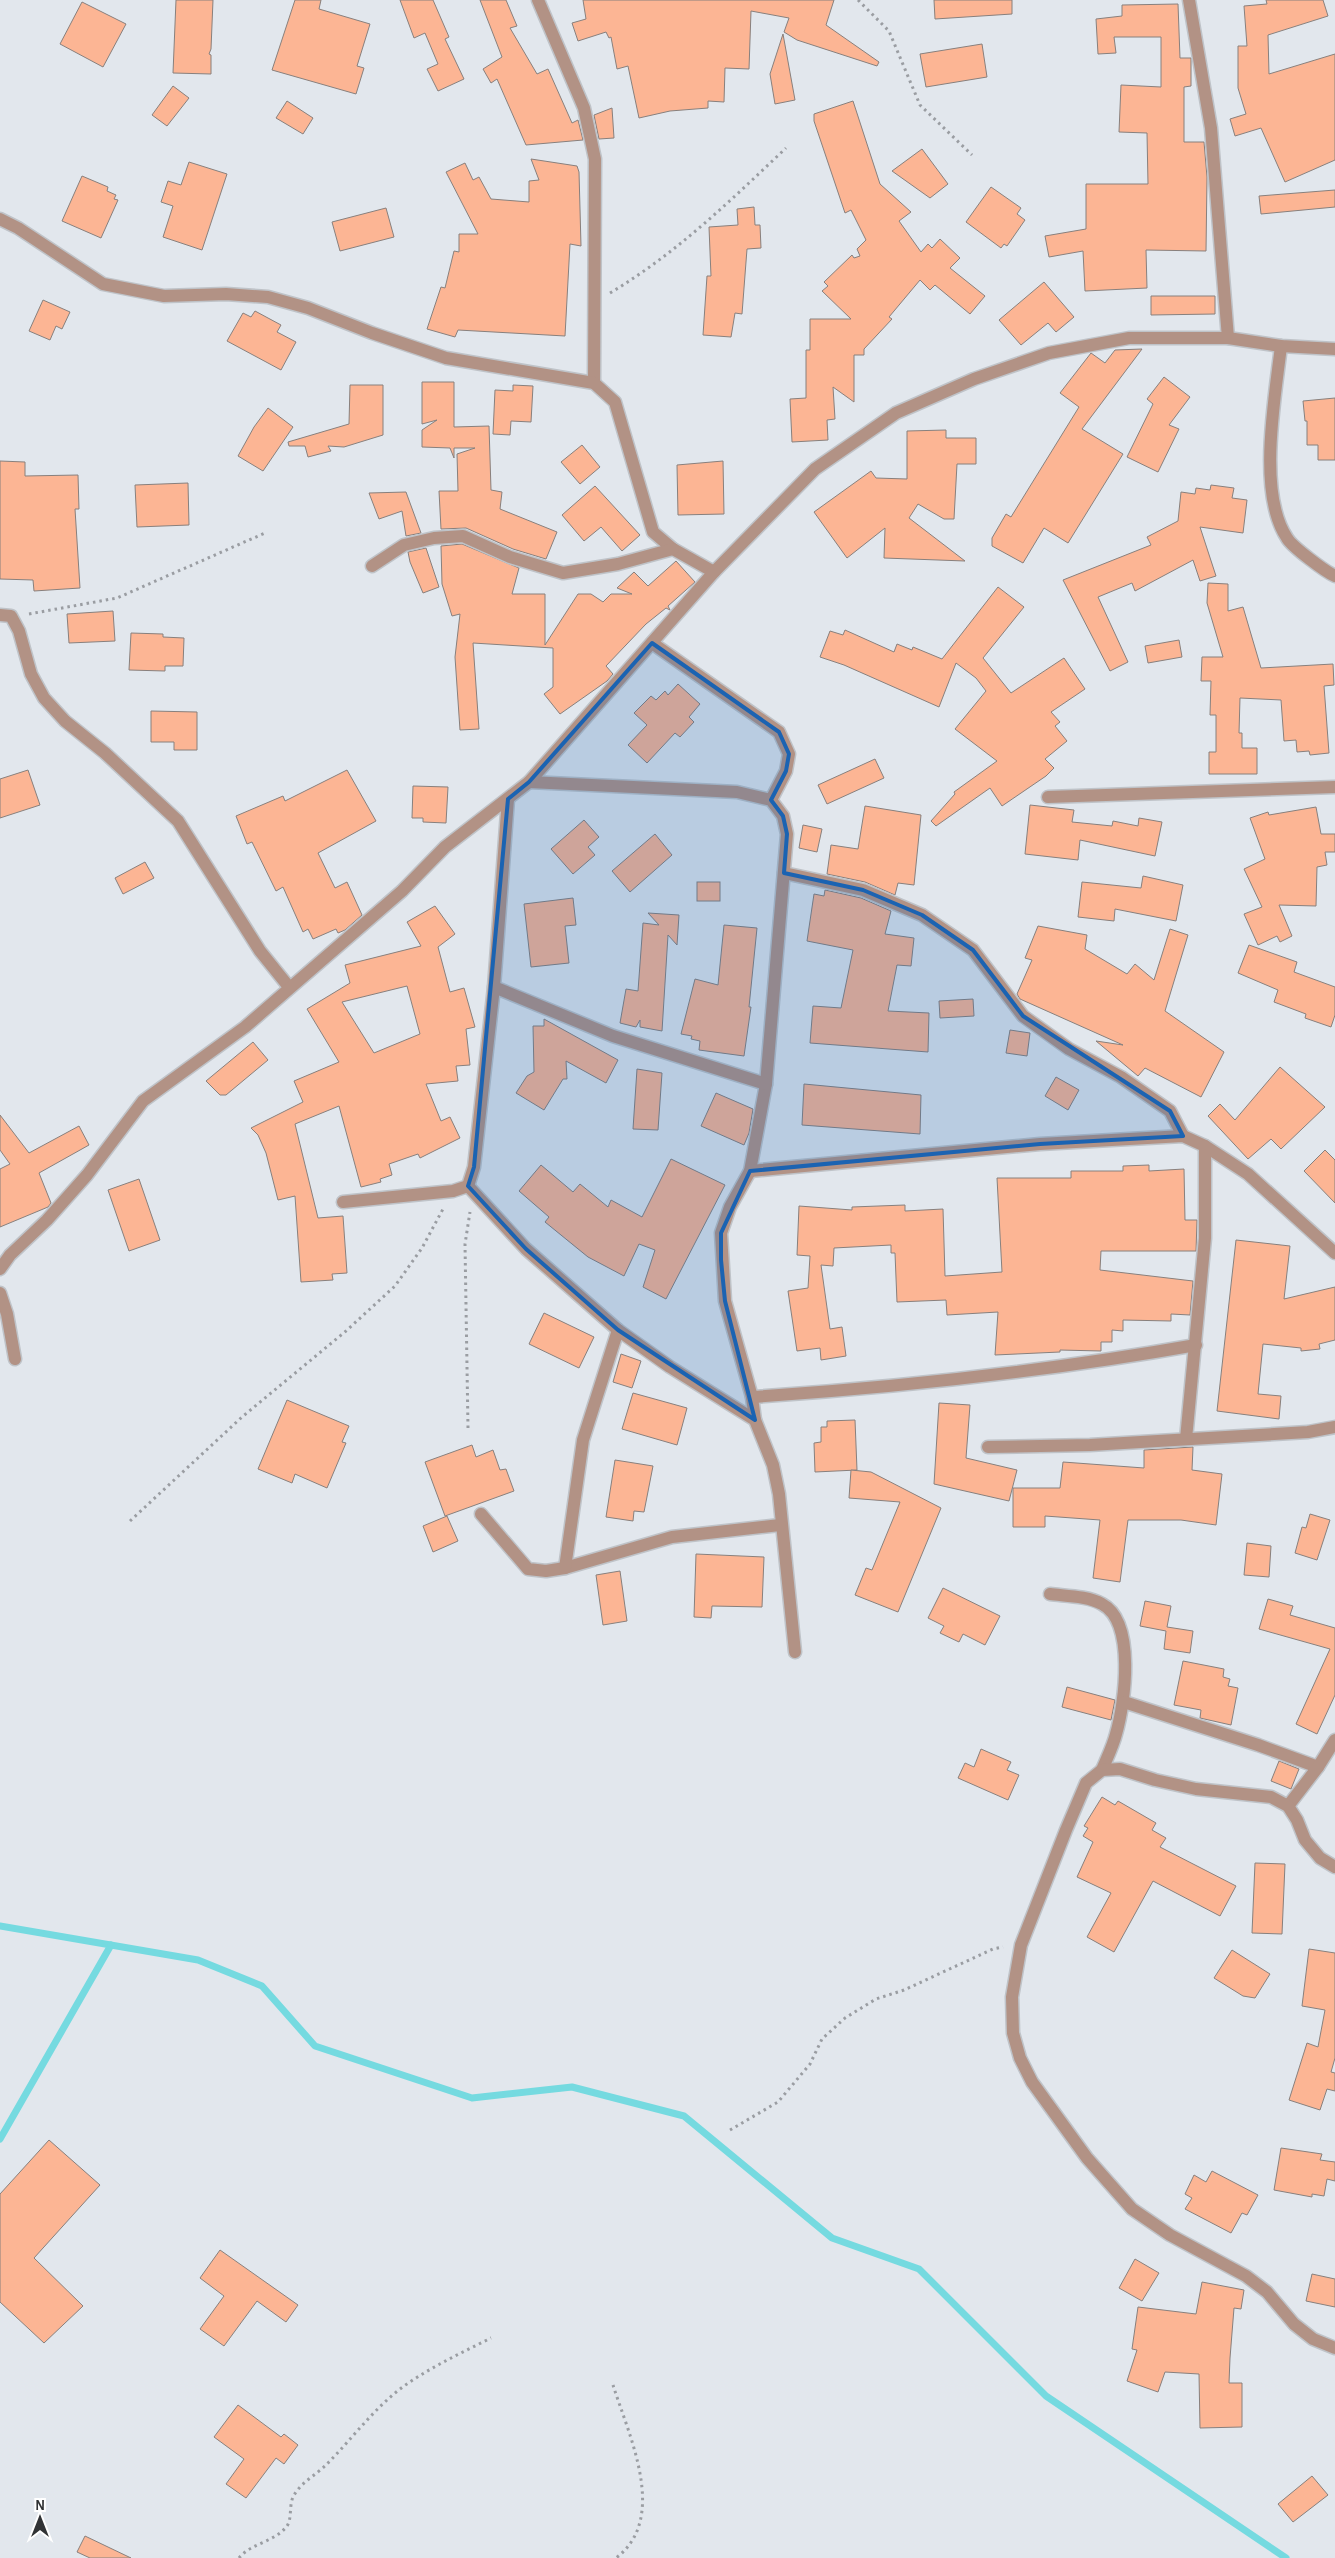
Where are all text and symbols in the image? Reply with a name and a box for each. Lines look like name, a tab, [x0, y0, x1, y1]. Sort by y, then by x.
north arrow	[15, 2493, 65, 2543]
text: N	[35, 2499, 45, 2513]

